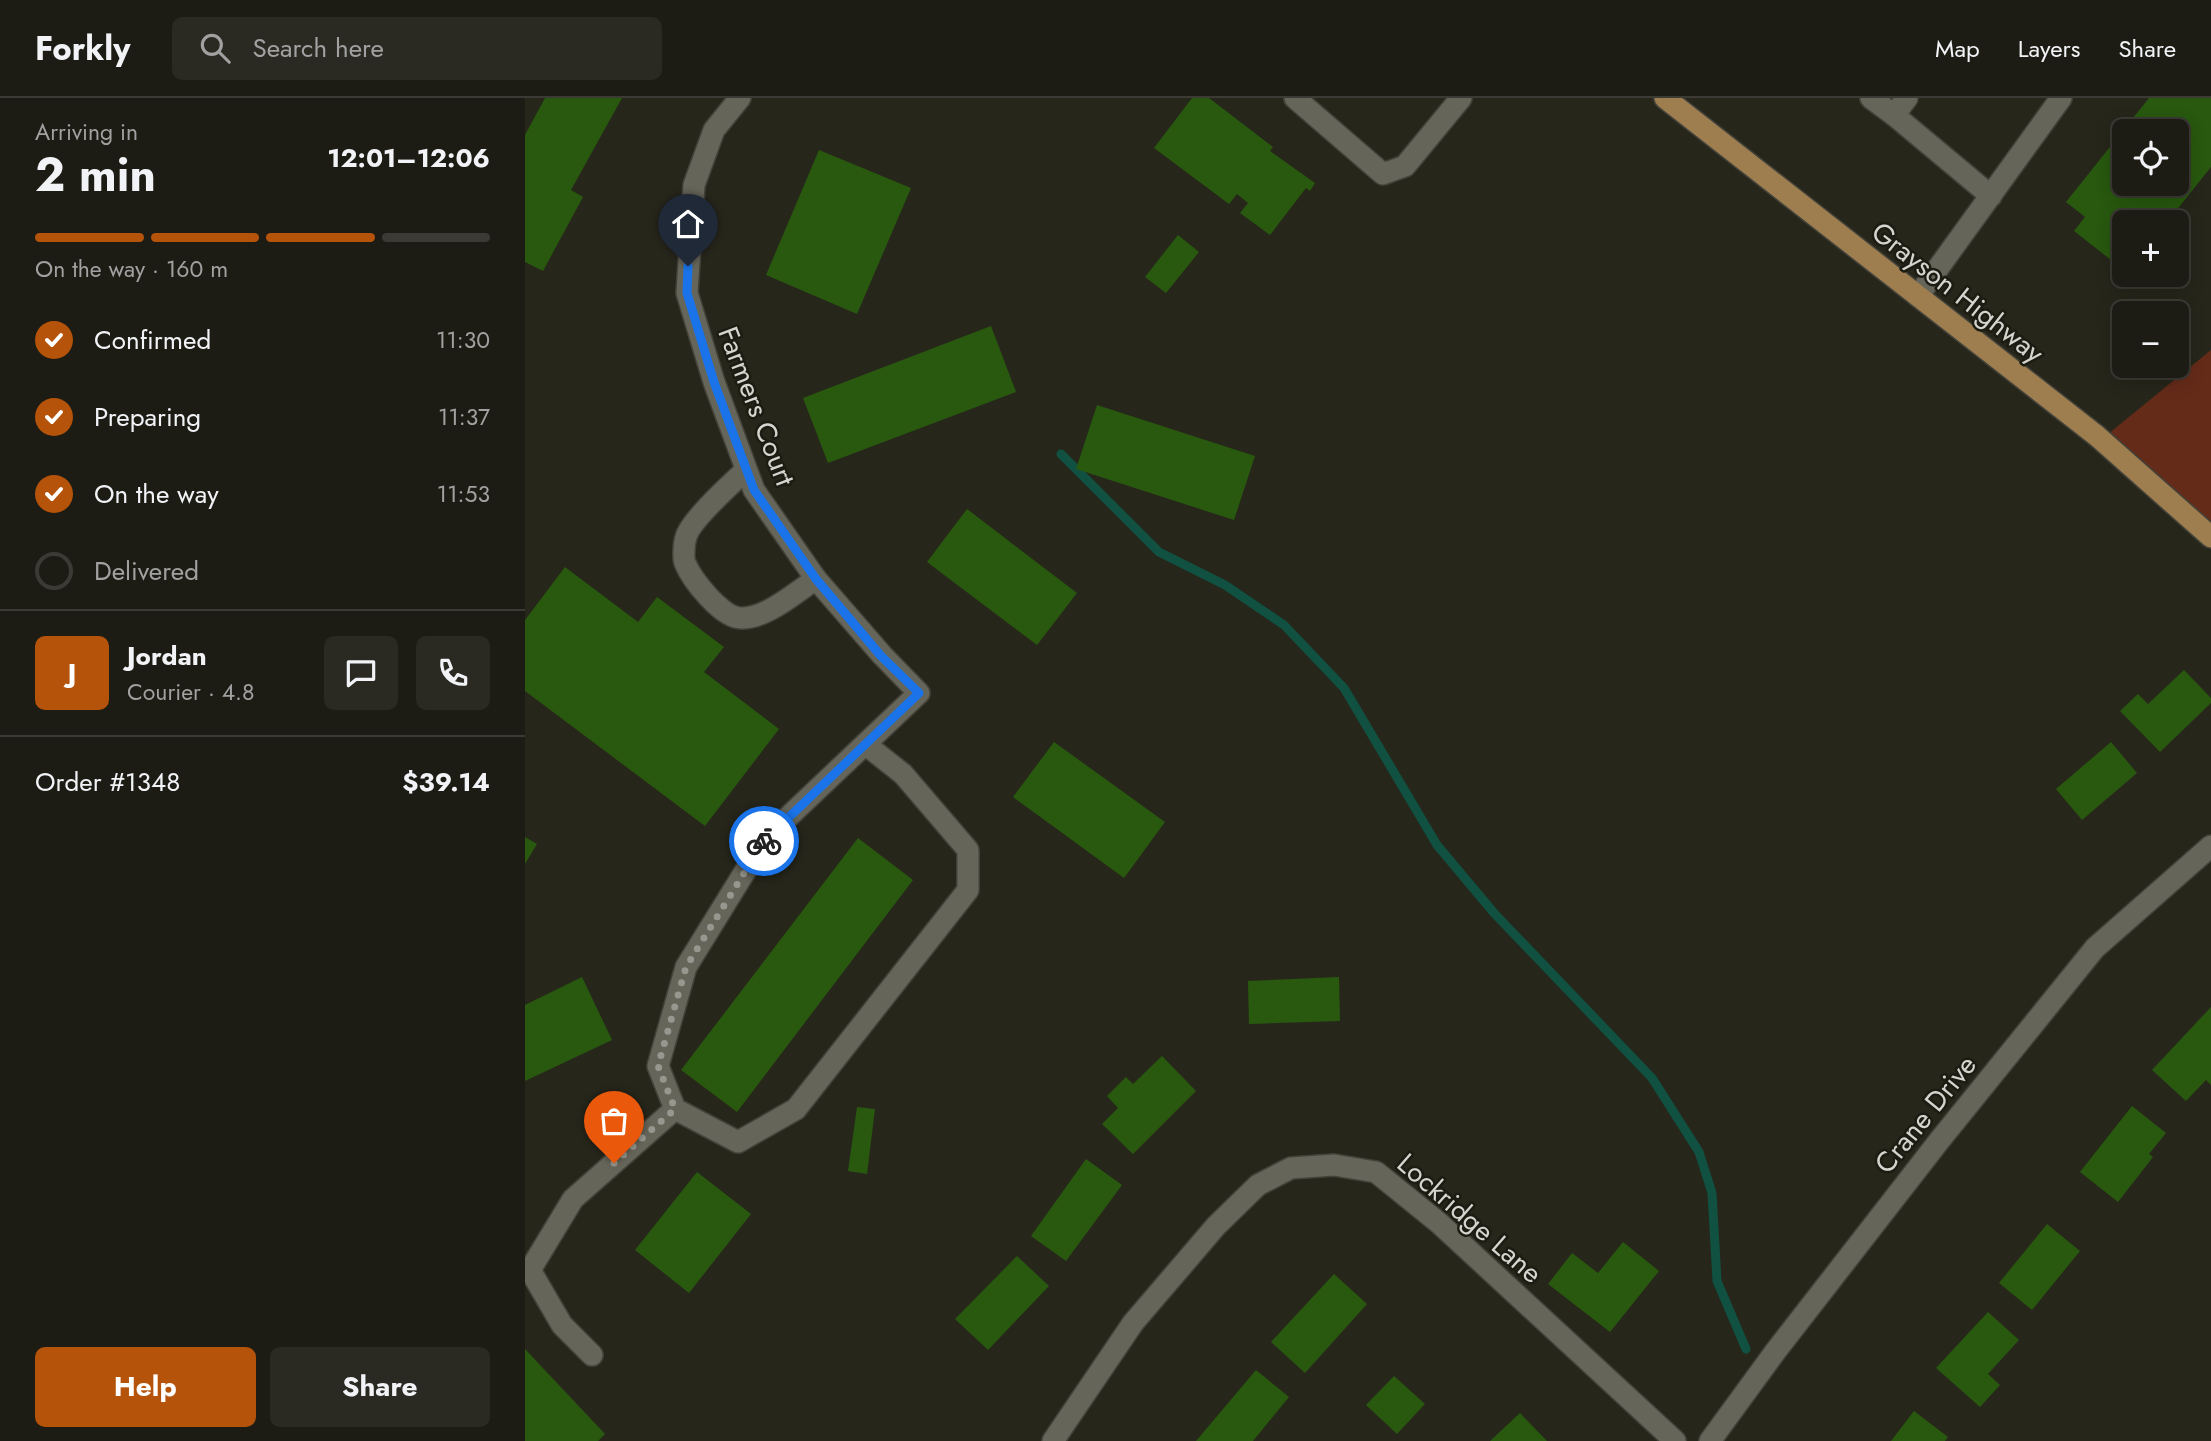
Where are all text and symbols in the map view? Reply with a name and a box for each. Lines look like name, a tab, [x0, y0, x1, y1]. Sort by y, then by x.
search box	[172, 17, 662, 80]
text: Forkly	[35, 25, 130, 72]
icon: search	[196, 29, 234, 67]
text: Search here	[252, 29, 384, 67]
text: Map	[1935, 31, 1980, 66]
text: Layers	[2018, 31, 2080, 66]
text: Share	[2118, 31, 2176, 66]
text: Arriving in	[35, 115, 138, 149]
map controls	[2112, 119, 2189, 378]
button: locate	[2112, 119, 2189, 196]
text: 12:01–12:06	[327, 139, 490, 177]
text: 2 min	[35, 142, 156, 208]
pin	[658, 194, 718, 266]
icon: home	[669, 205, 707, 243]
button: +	[2112, 210, 2189, 287]
street label: Grayson Highway	[1863, 212, 2053, 373]
text: On the way · 160 m	[35, 252, 228, 286]
button: −	[2112, 301, 2189, 378]
icon: check	[35, 321, 73, 359]
text: Confirmed	[94, 321, 211, 359]
street label: Farmers Court	[707, 321, 806, 492]
text: 11:30	[436, 323, 490, 357]
icon: check	[35, 398, 73, 436]
text: Preparing	[94, 398, 201, 436]
text: 11:37	[438, 400, 490, 434]
icon: check	[35, 475, 73, 513]
text: On the way	[94, 475, 219, 513]
text: 11:53	[437, 477, 490, 511]
text: Delivered	[94, 552, 199, 590]
button: chat	[324, 636, 398, 710]
button: phone	[416, 636, 490, 710]
text: Jordan	[127, 637, 207, 675]
text: J	[68, 654, 76, 692]
text: Courier · 4.8	[127, 675, 255, 709]
text: Order #1348	[35, 763, 180, 801]
text: $39.14	[402, 763, 490, 801]
courier	[729, 806, 799, 876]
icon: bike	[745, 822, 783, 860]
street label: Crane Drive	[1865, 1046, 1986, 1182]
pin	[584, 1091, 644, 1163]
icon: bag	[595, 1102, 633, 1140]
street label: Lockridge Lane	[1388, 1144, 1551, 1293]
button: Help	[35, 1347, 256, 1427]
button: Share	[270, 1347, 490, 1427]

